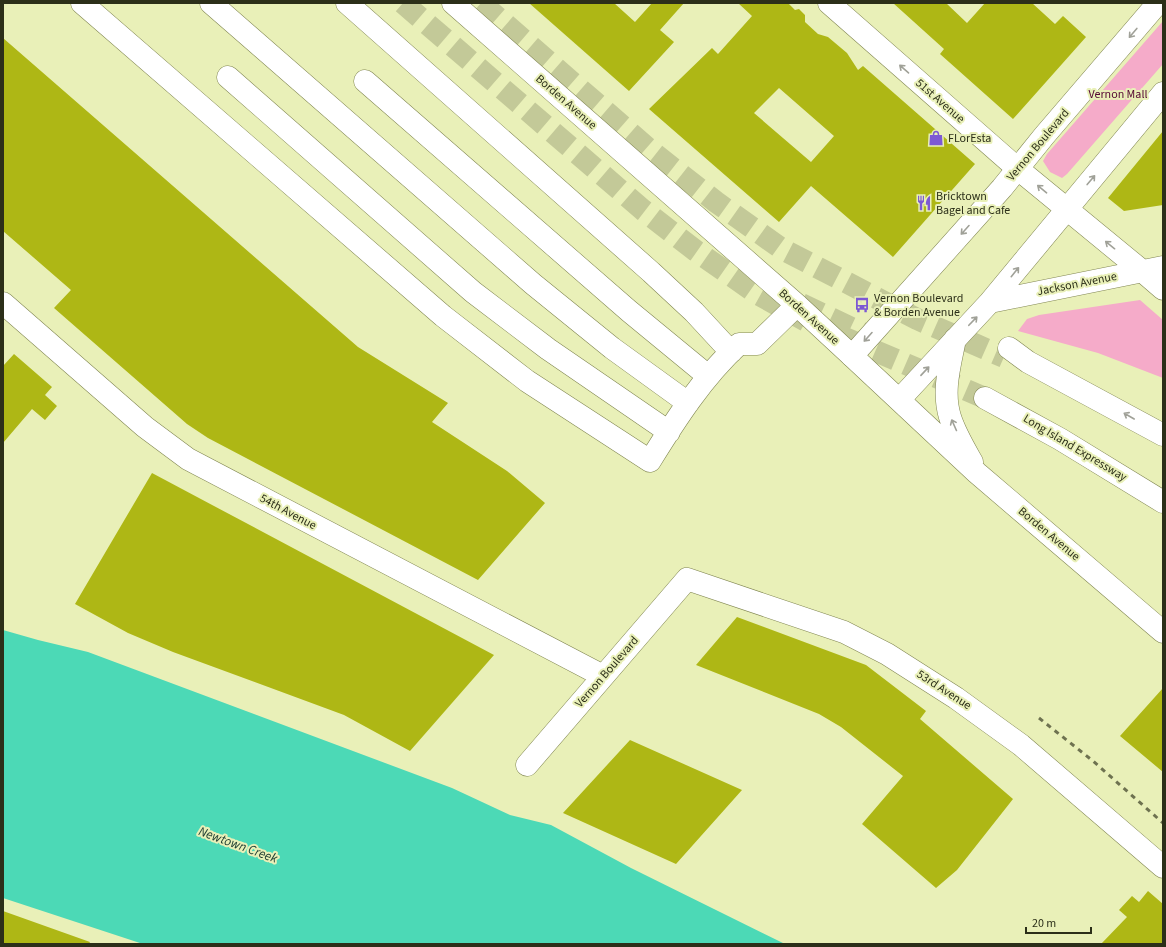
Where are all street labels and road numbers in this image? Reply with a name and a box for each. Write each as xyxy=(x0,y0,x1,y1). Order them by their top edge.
street label: Borden Avenue xyxy=(532,71,600,133)
street label: 51st Avenue xyxy=(912,75,968,127)
street label: Vernon Boulevard xyxy=(1003,105,1073,185)
street label: Jackson Avenue xyxy=(1036,268,1118,300)
street label: Borden Avenue xyxy=(775,285,843,349)
street label: Long Island Expressway xyxy=(1020,410,1130,486)
street label: 54th Avenue xyxy=(257,490,319,534)
street label: Borden Avenue xyxy=(1014,503,1084,565)
street label: Vernon Boulevard xyxy=(571,633,643,711)
street label: 53rd Avenue xyxy=(913,666,975,714)

